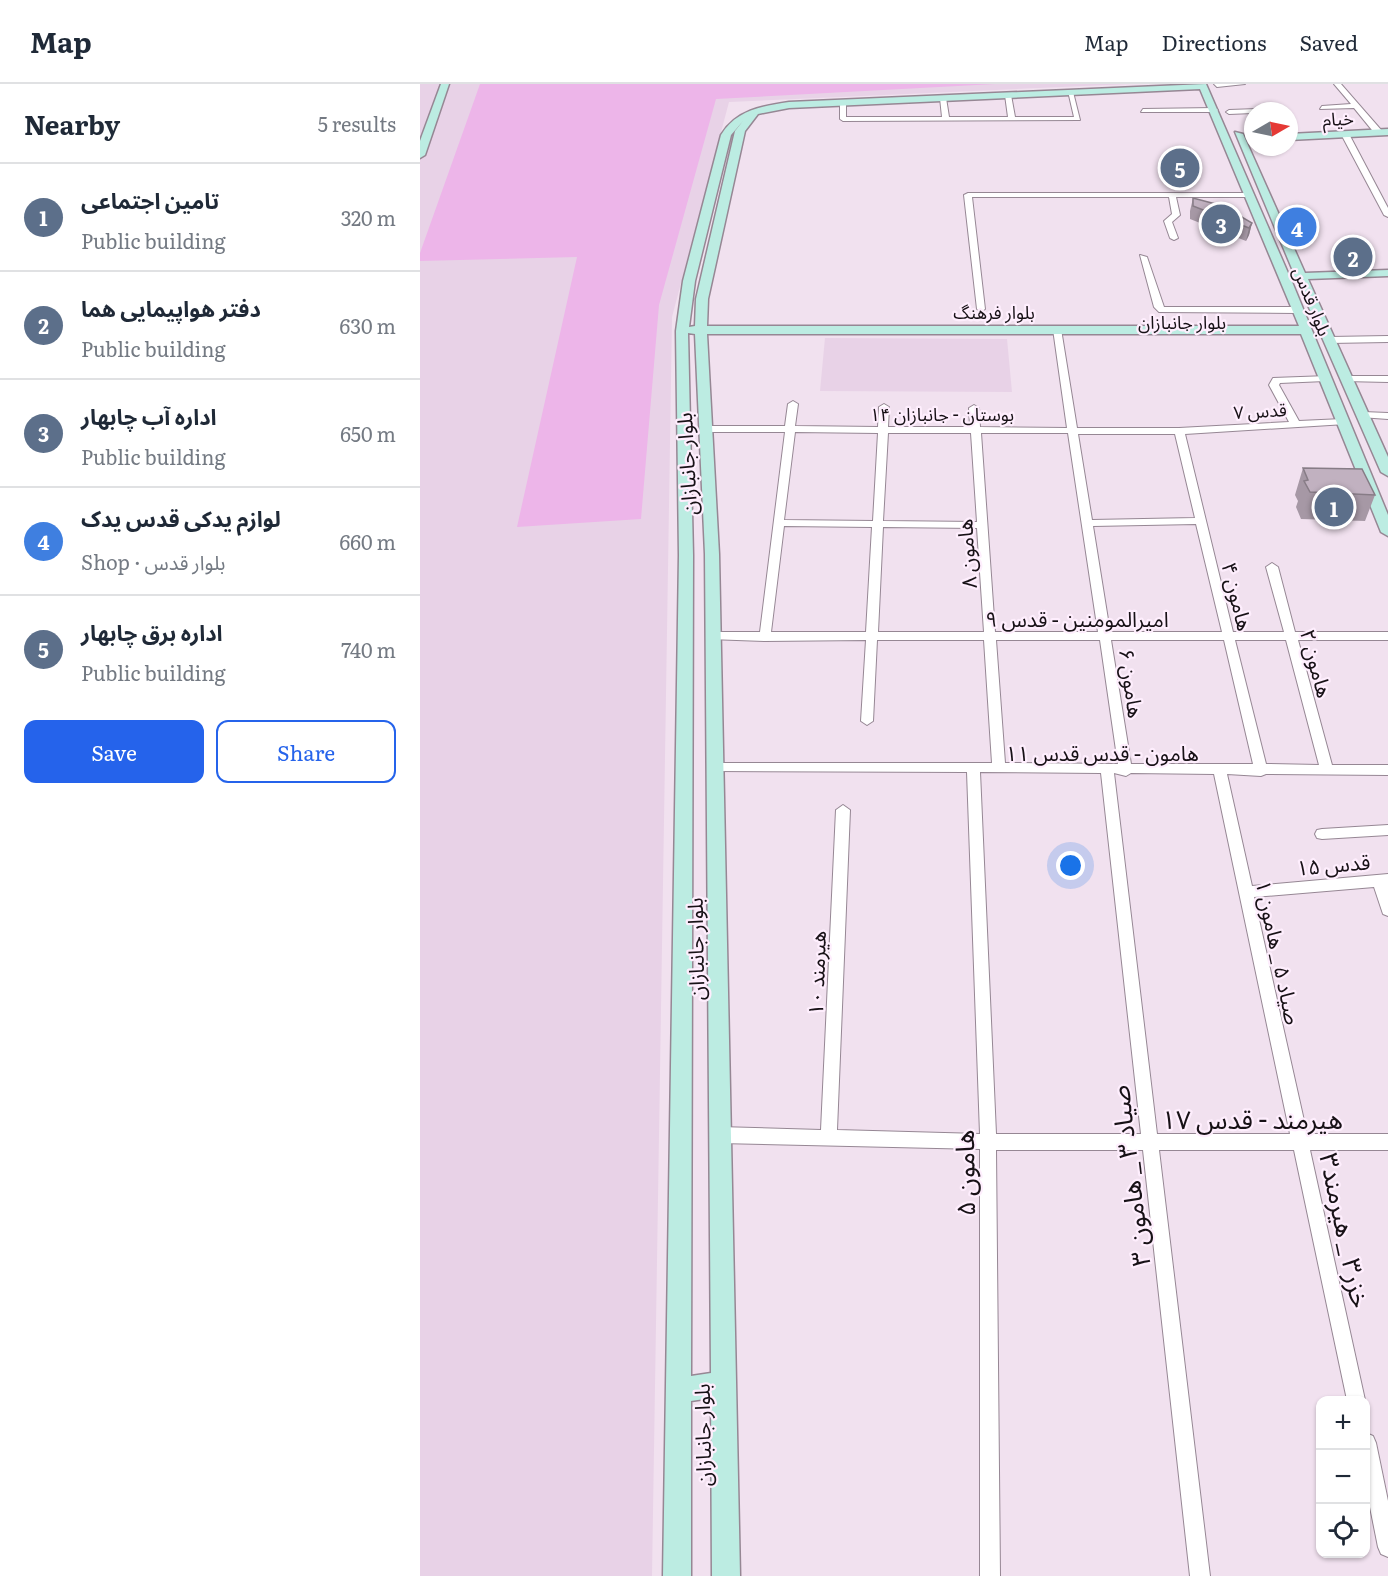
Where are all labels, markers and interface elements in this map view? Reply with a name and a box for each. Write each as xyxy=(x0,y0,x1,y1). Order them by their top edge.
text: Map xyxy=(30,20,92,62)
text: Map xyxy=(1084,26,1129,57)
text: Directions xyxy=(1162,26,1267,57)
text: Saved xyxy=(1300,26,1358,57)
north arrow xyxy=(1244,102,1298,156)
text: Nearby xyxy=(24,104,120,143)
street label: خیام xyxy=(1322,104,1354,134)
text: 5 results xyxy=(318,108,396,138)
pin: 5 xyxy=(1160,146,1200,190)
text: تامین اجتماعی xyxy=(81,183,219,216)
text: 1 xyxy=(39,202,48,232)
text: 320 m xyxy=(341,202,396,232)
pin: 3 xyxy=(1202,202,1240,246)
pin: 4 xyxy=(1278,204,1316,250)
text: Public building xyxy=(81,225,226,255)
pin: 2 xyxy=(1334,234,1372,279)
street label: بلوار قدس xyxy=(1287,262,1339,340)
text: دفتر هواپیمایی هما xyxy=(81,291,261,324)
street label: بلوار فرهنگ xyxy=(953,298,1035,325)
street label: بلوار جانبازان xyxy=(1138,308,1226,335)
text: 2 xyxy=(38,310,49,340)
text: 630 m xyxy=(339,310,396,340)
text: Public building xyxy=(81,333,226,363)
street label: قدس ۷ xyxy=(1233,395,1287,425)
text: اداره آب چابهار xyxy=(81,399,217,432)
street label: بوستان - جانبازان ۱۴ xyxy=(870,400,1014,427)
street label: بلوار جانبازان xyxy=(667,412,703,516)
text: 3 xyxy=(38,418,49,448)
text: 650 m xyxy=(340,418,396,448)
text: Public building xyxy=(81,441,226,471)
pin: 1 xyxy=(1314,484,1354,530)
text: لوازم یدکی قدس یدک xyxy=(81,501,281,534)
street label: هامون ۸ xyxy=(947,518,983,590)
text: 4 xyxy=(37,526,50,556)
text: 660 m xyxy=(340,526,396,556)
text: Shop · بلوار قدس xyxy=(81,546,225,576)
street label: هامون ۴ xyxy=(1216,558,1262,634)
street label: امیرالمومنین - قدس ۹ xyxy=(985,602,1169,633)
text: اداره برق چابهار xyxy=(81,615,223,648)
street label: هامون ۲ xyxy=(1294,625,1342,701)
text: 5 xyxy=(38,634,49,664)
text: 740 m xyxy=(341,634,396,664)
street label: هامون ۶ xyxy=(1113,646,1153,720)
text: Public building xyxy=(81,657,226,687)
button: Save xyxy=(24,720,204,783)
button: Share xyxy=(216,720,396,783)
street label: هامون - قدس قدس ۱۱ xyxy=(1005,736,1199,767)
street label: قدس ۱۵ xyxy=(1295,844,1371,882)
your location xyxy=(1056,851,1085,880)
street label: صیاد ۵ _ هامون ۱ xyxy=(1250,877,1310,1027)
street label: بلوار جانبازان xyxy=(678,897,710,1001)
street label: هیرمند ۱۰ xyxy=(798,930,832,1016)
street label: صیاد ۳ _ هامون ۳ xyxy=(1098,1083,1158,1269)
street label: هیرمند - قدس ۱۷ xyxy=(1161,1098,1343,1137)
street label: هامون ۵ xyxy=(943,1130,983,1216)
street label: خزر۳ _ هیرمند۳ xyxy=(1312,1149,1382,1311)
street label: بلوار جانبازان xyxy=(685,1383,717,1487)
map controls xyxy=(1316,1396,1370,1558)
button: + xyxy=(1316,1396,1370,1450)
button: − xyxy=(1316,1450,1370,1504)
button: locate xyxy=(1316,1504,1370,1558)

